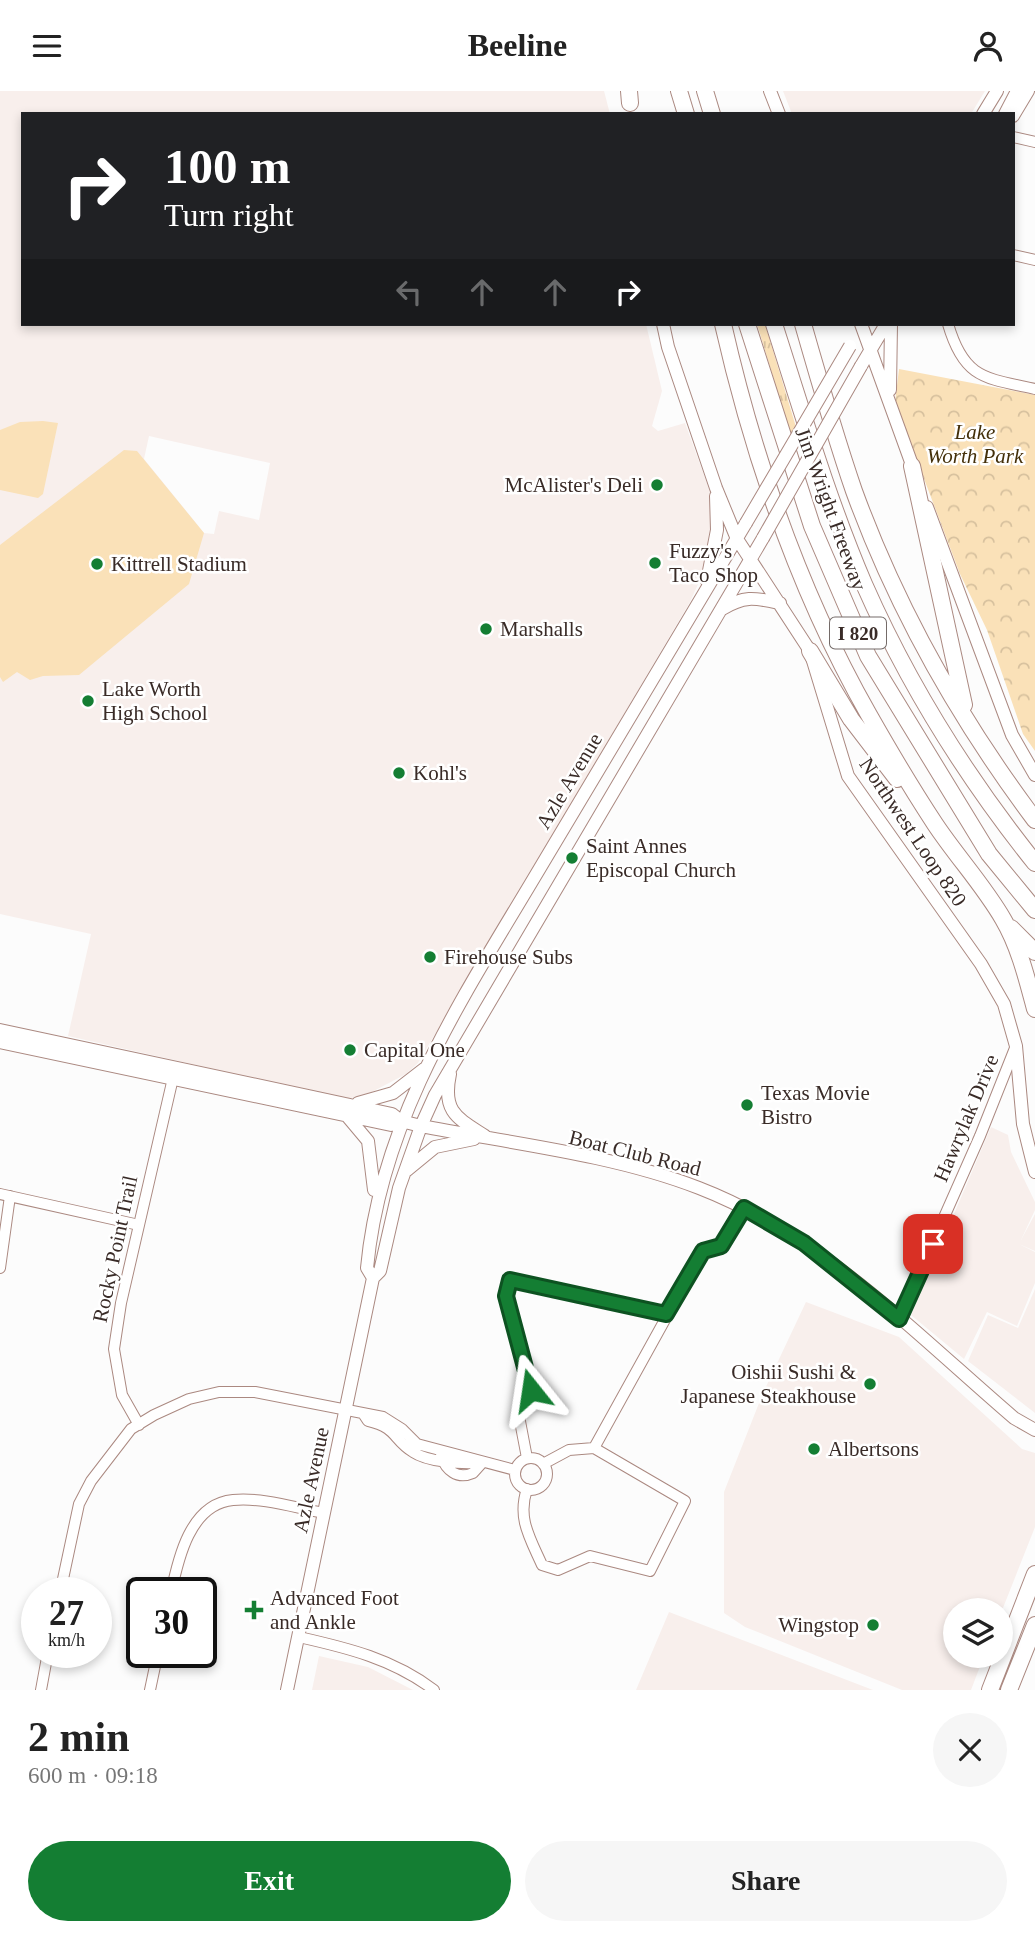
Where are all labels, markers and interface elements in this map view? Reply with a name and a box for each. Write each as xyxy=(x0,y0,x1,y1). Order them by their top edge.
icon: menu xyxy=(28,27,66,65)
text: Beeline xyxy=(468,27,567,63)
icon: person xyxy=(969,27,1007,65)
text: 100 m xyxy=(164,139,291,194)
icon: right xyxy=(49,140,140,231)
text: Turn right xyxy=(164,197,294,233)
icon: left xyxy=(390,273,428,311)
icon: ahead xyxy=(463,273,501,311)
icon: ahead xyxy=(536,273,574,311)
icon: right xyxy=(609,273,647,311)
park label: Lake Worth Park xyxy=(927,420,1024,468)
street label: Jim Wright Freeway xyxy=(790,424,872,594)
place label: McAlister's Deli xyxy=(504,473,643,497)
marker: McAlister's Deli xyxy=(649,477,665,493)
place label: Fuzzy's Taco Shop xyxy=(669,539,758,587)
place label: Kittrell Stadium xyxy=(111,552,247,576)
marker: Fuzzy's Taco Shop xyxy=(647,555,663,571)
marker: Kittrell Stadium xyxy=(89,556,105,572)
place label: Marshalls xyxy=(500,617,583,641)
road number: I 820 xyxy=(830,617,886,649)
marker: Marshalls xyxy=(478,621,494,637)
place label: Lake Worth High School xyxy=(102,677,208,725)
marker: Lake Worth High School xyxy=(80,693,96,709)
street label: Azle Avenue xyxy=(531,729,607,833)
street label: Northwest Loop 820 xyxy=(854,753,972,911)
place label: Kohl's xyxy=(413,761,467,785)
marker: Kohl's xyxy=(391,765,407,781)
place label: Saint Annes Episcopal Church xyxy=(586,834,736,882)
marker: Saint Annes Episcopal Church xyxy=(564,850,580,866)
place label: Firehouse Subs xyxy=(444,945,573,969)
marker: Firehouse Subs xyxy=(422,949,438,965)
place label: Capital One xyxy=(364,1038,465,1062)
marker: Capital One xyxy=(342,1042,358,1058)
street label: Hawrylak Drive xyxy=(928,1051,1004,1185)
place label: Texas Movie Bistro xyxy=(761,1081,870,1129)
marker: Texas Movie Bistro xyxy=(739,1097,755,1113)
street label: Boat Club Road xyxy=(566,1125,704,1181)
street label: Rocky Point Trail xyxy=(88,1173,142,1325)
pin xyxy=(903,1214,963,1274)
icon: arrive xyxy=(914,1225,952,1263)
position arrow xyxy=(494,1353,568,1427)
place label: Oishii Sushi & Japanese Steakhouse xyxy=(680,1360,856,1408)
marker: Oishii Sushi & Japanese Steakhouse xyxy=(862,1376,878,1392)
street label: Azle Avenue xyxy=(288,1425,334,1535)
place label: Albertsons xyxy=(828,1437,919,1461)
marker: Albertsons xyxy=(806,1441,822,1457)
speed limit sign: 30 xyxy=(126,1577,217,1668)
place label: Advanced Foot and Ankle xyxy=(270,1586,399,1634)
text: 27 xyxy=(49,1594,84,1633)
map controls xyxy=(943,1598,1013,1668)
button: layers xyxy=(943,1598,1013,1668)
marker: Advanced Foot and Ankle xyxy=(244,1600,264,1620)
place label: Wingstop xyxy=(778,1613,859,1637)
marker: Wingstop xyxy=(865,1617,881,1633)
text: km/h xyxy=(48,1630,85,1650)
button: close xyxy=(933,1713,1007,1787)
text: 2 min xyxy=(28,1714,130,1760)
text: 600 m · 09:18 xyxy=(28,1763,158,1788)
button: Exit xyxy=(28,1841,511,1921)
button: Share xyxy=(525,1841,1007,1921)

